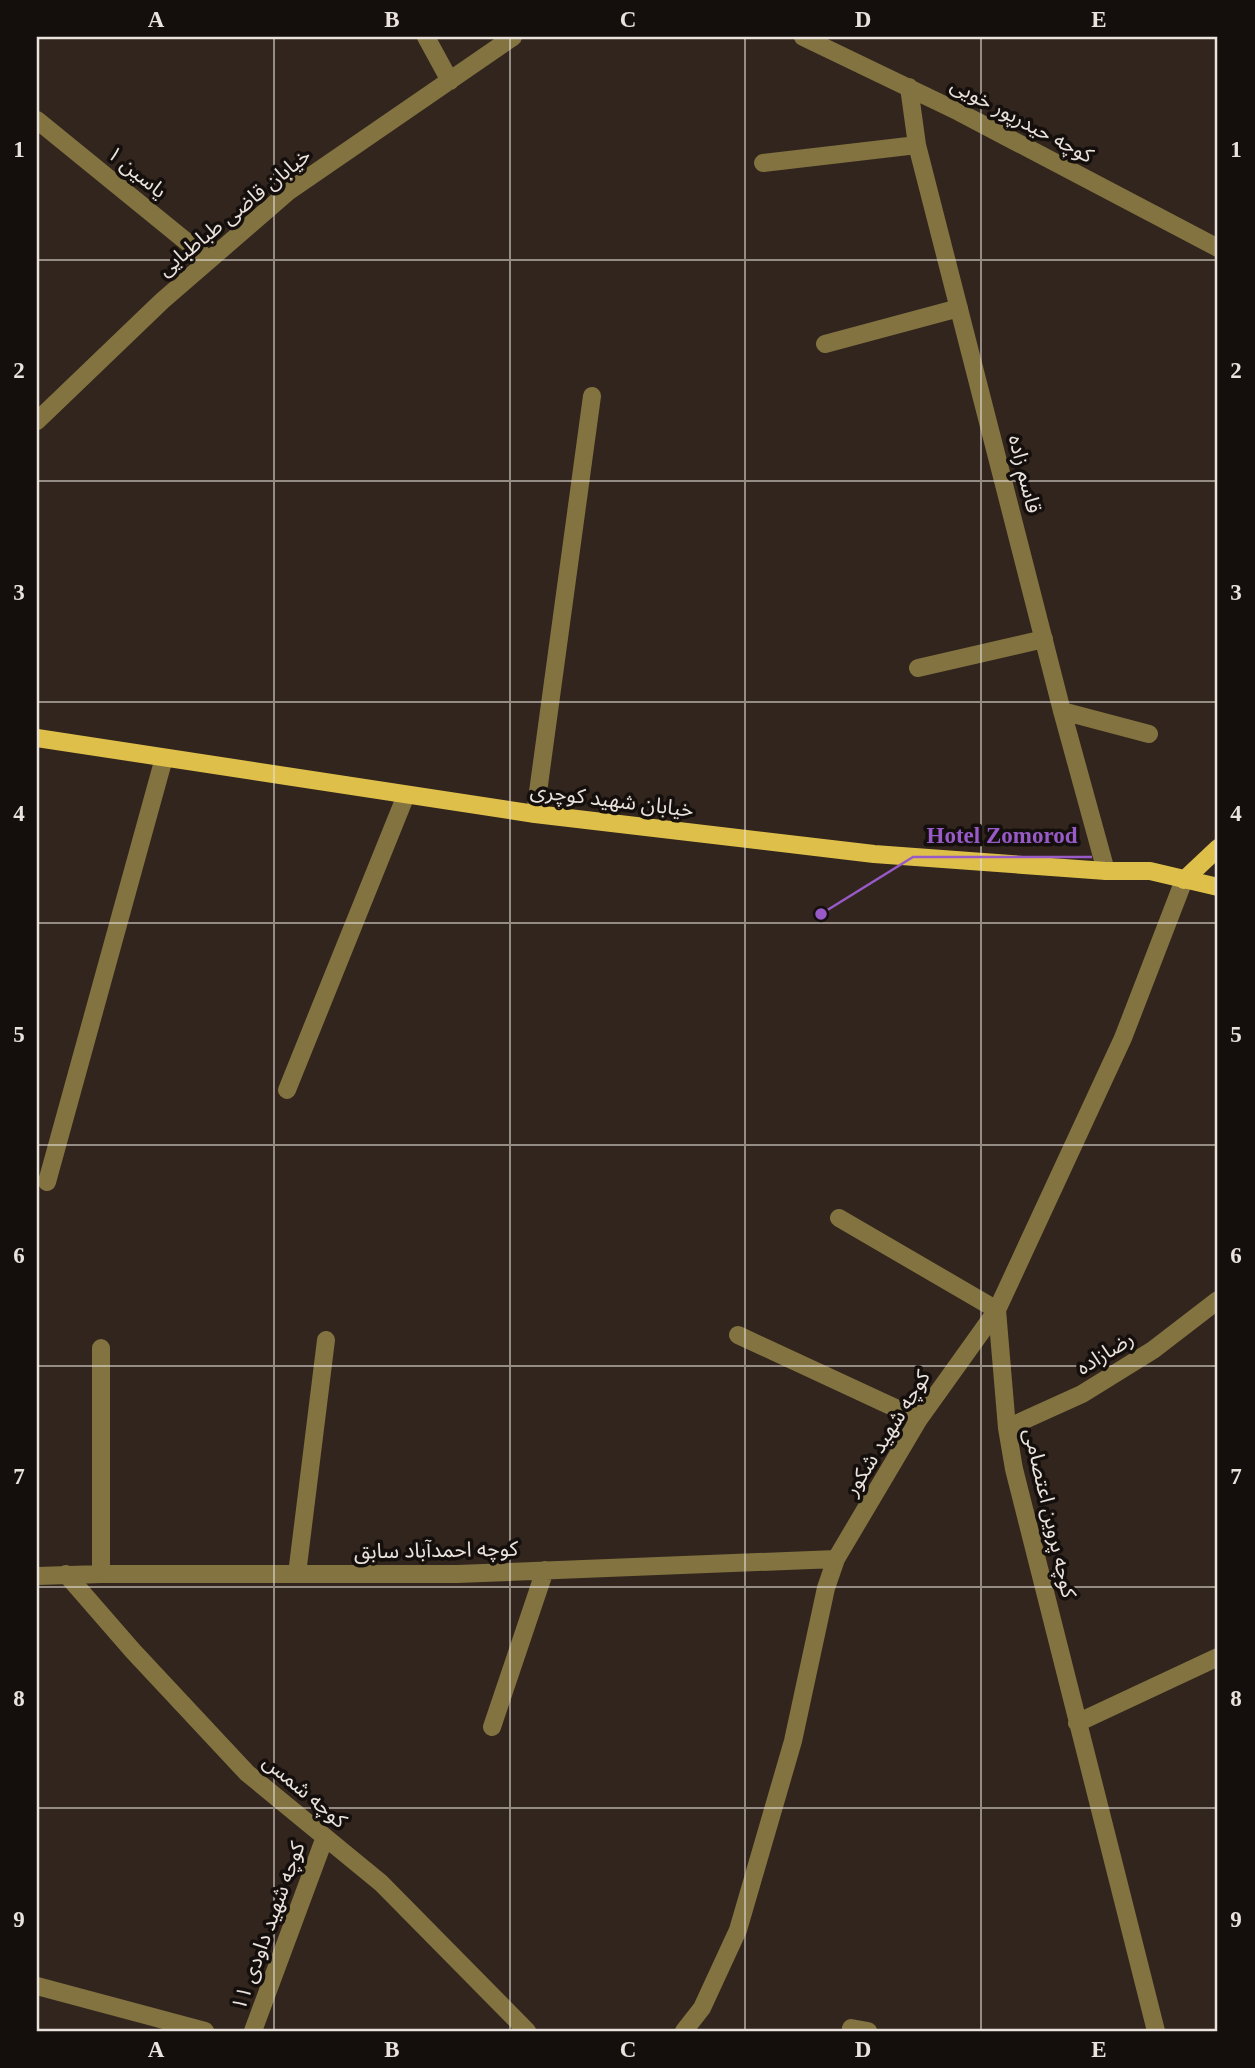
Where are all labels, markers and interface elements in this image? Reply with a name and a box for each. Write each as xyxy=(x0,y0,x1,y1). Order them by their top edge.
text: A xyxy=(148,7,165,32)
text: B xyxy=(384,7,400,32)
text: C xyxy=(620,7,636,32)
text: D xyxy=(855,7,871,32)
text: E xyxy=(1091,7,1107,32)
street label: کوچه حیدرپور خویی xyxy=(946,72,1098,169)
text: 1 xyxy=(13,137,25,162)
text: 1 xyxy=(1230,137,1242,162)
street label: یاسین ۱ xyxy=(103,141,171,203)
street label: خیابان قاضی طباطبایی xyxy=(153,143,315,281)
text: 2 xyxy=(13,358,25,383)
text: 2 xyxy=(1230,358,1242,383)
street label: قاسم زاده xyxy=(1001,432,1046,516)
text: 3 xyxy=(13,580,25,605)
text: 3 xyxy=(1230,580,1242,605)
street label: خیابان شهید کوچری xyxy=(529,778,695,823)
text: 4 xyxy=(13,801,25,826)
text: 4 xyxy=(1230,801,1242,826)
callout: Hotel Zomorod xyxy=(913,813,1092,857)
text: Hotel Zomorod xyxy=(927,823,1078,848)
text: 5 xyxy=(13,1022,25,1047)
text: 5 xyxy=(1230,1022,1242,1047)
text: 6 xyxy=(13,1243,25,1268)
text: 6 xyxy=(1230,1243,1242,1268)
street label: رضازاده xyxy=(1072,1326,1138,1380)
street label: کوچه شهید شکور xyxy=(839,1366,936,1501)
street label: کوچه پروین اعتصامی xyxy=(1018,1426,1081,1601)
text: 7 xyxy=(13,1464,25,1489)
text: 7 xyxy=(1230,1464,1242,1489)
street label: کوچه احمدآباد سابق xyxy=(354,1537,519,1564)
text: 8 xyxy=(13,1686,25,1711)
text: 8 xyxy=(1230,1686,1242,1711)
street label: کوچه شمس xyxy=(258,1749,352,1834)
street label: کوچه شهید داودی ۱۱ xyxy=(226,1838,311,2014)
text: 9 xyxy=(13,1907,25,1932)
text: 9 xyxy=(1230,1907,1242,1932)
text: A xyxy=(148,2037,165,2062)
text: B xyxy=(384,2037,400,2062)
text: C xyxy=(620,2037,636,2062)
text: D xyxy=(855,2037,871,2062)
text: E xyxy=(1091,2037,1107,2062)

